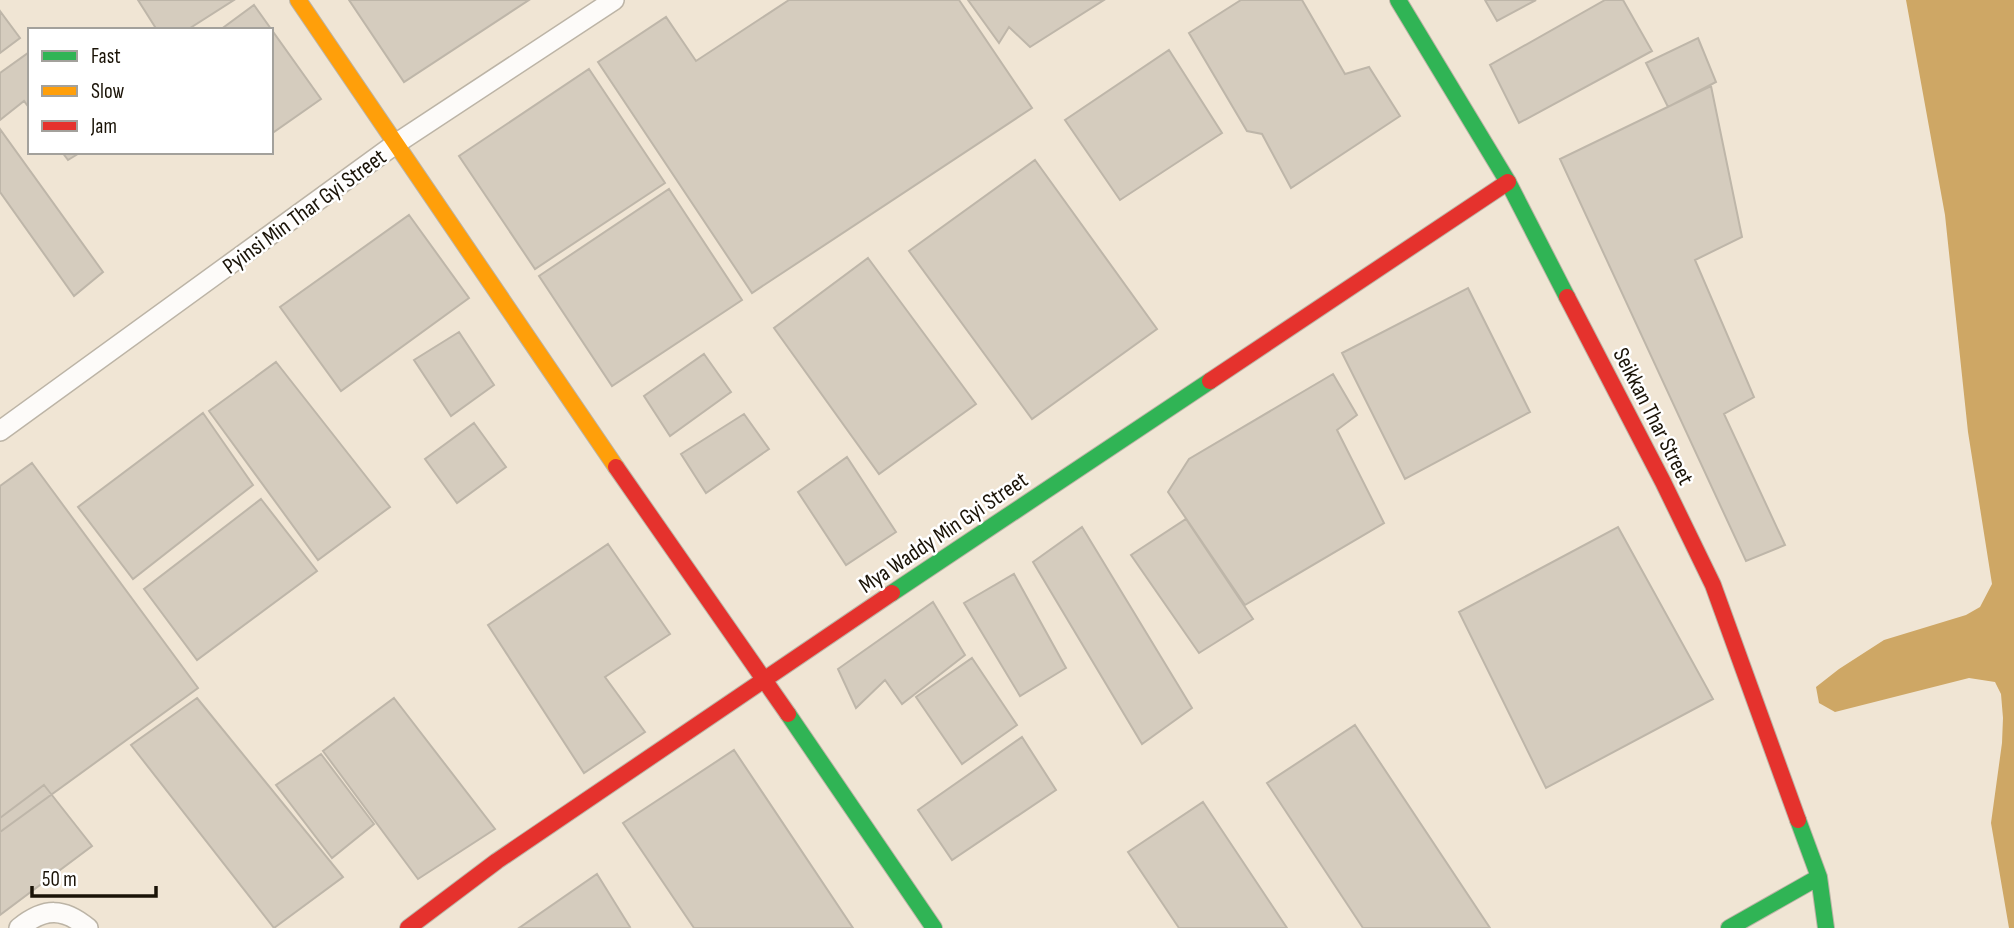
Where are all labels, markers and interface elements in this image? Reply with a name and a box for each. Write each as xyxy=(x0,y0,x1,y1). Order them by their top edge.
legend xyxy=(28,28,273,154)
text: Fast xyxy=(91,44,121,69)
text: Slow xyxy=(91,79,125,104)
text: Jam xyxy=(90,114,117,139)
street label: Pyinsi Min Thar Gyi Street xyxy=(217,143,392,281)
street label: Seikkan Thar Street xyxy=(1607,343,1700,490)
street label: Mya Waddy Min Gyi Street xyxy=(854,466,1033,600)
scale bar xyxy=(32,855,156,899)
text: 50 m xyxy=(42,867,77,892)

